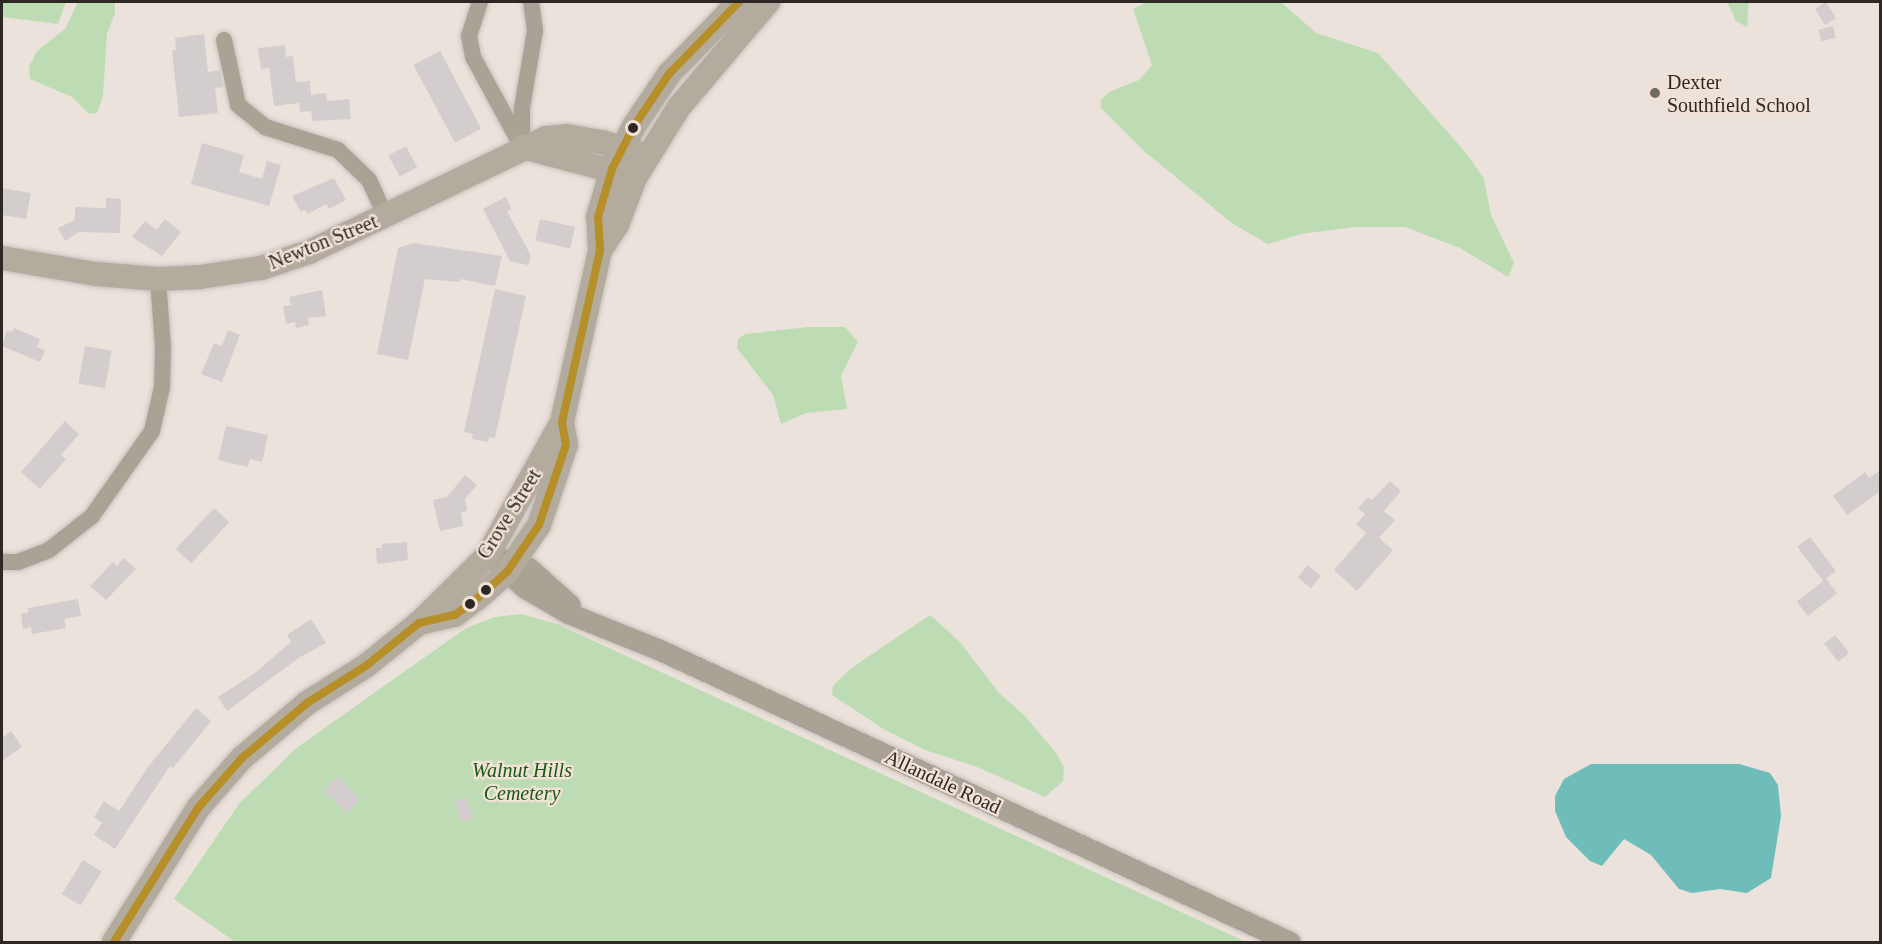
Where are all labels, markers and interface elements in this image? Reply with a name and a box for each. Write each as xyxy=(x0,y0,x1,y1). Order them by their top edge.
place label: Dexter Southfield School xyxy=(1667,70,1811,117)
marker: Dexter Southfield School xyxy=(1648,86,1662,100)
unlabelled marker xyxy=(627,122,639,134)
street label: Newton Street xyxy=(265,209,381,275)
street label: Grove Street xyxy=(472,465,546,563)
unlabelled marker xyxy=(480,584,492,596)
unlabelled marker xyxy=(464,598,476,610)
street label: Allandale Road xyxy=(881,745,1005,819)
park label: Walnut Hills Cemetery xyxy=(472,759,572,806)

